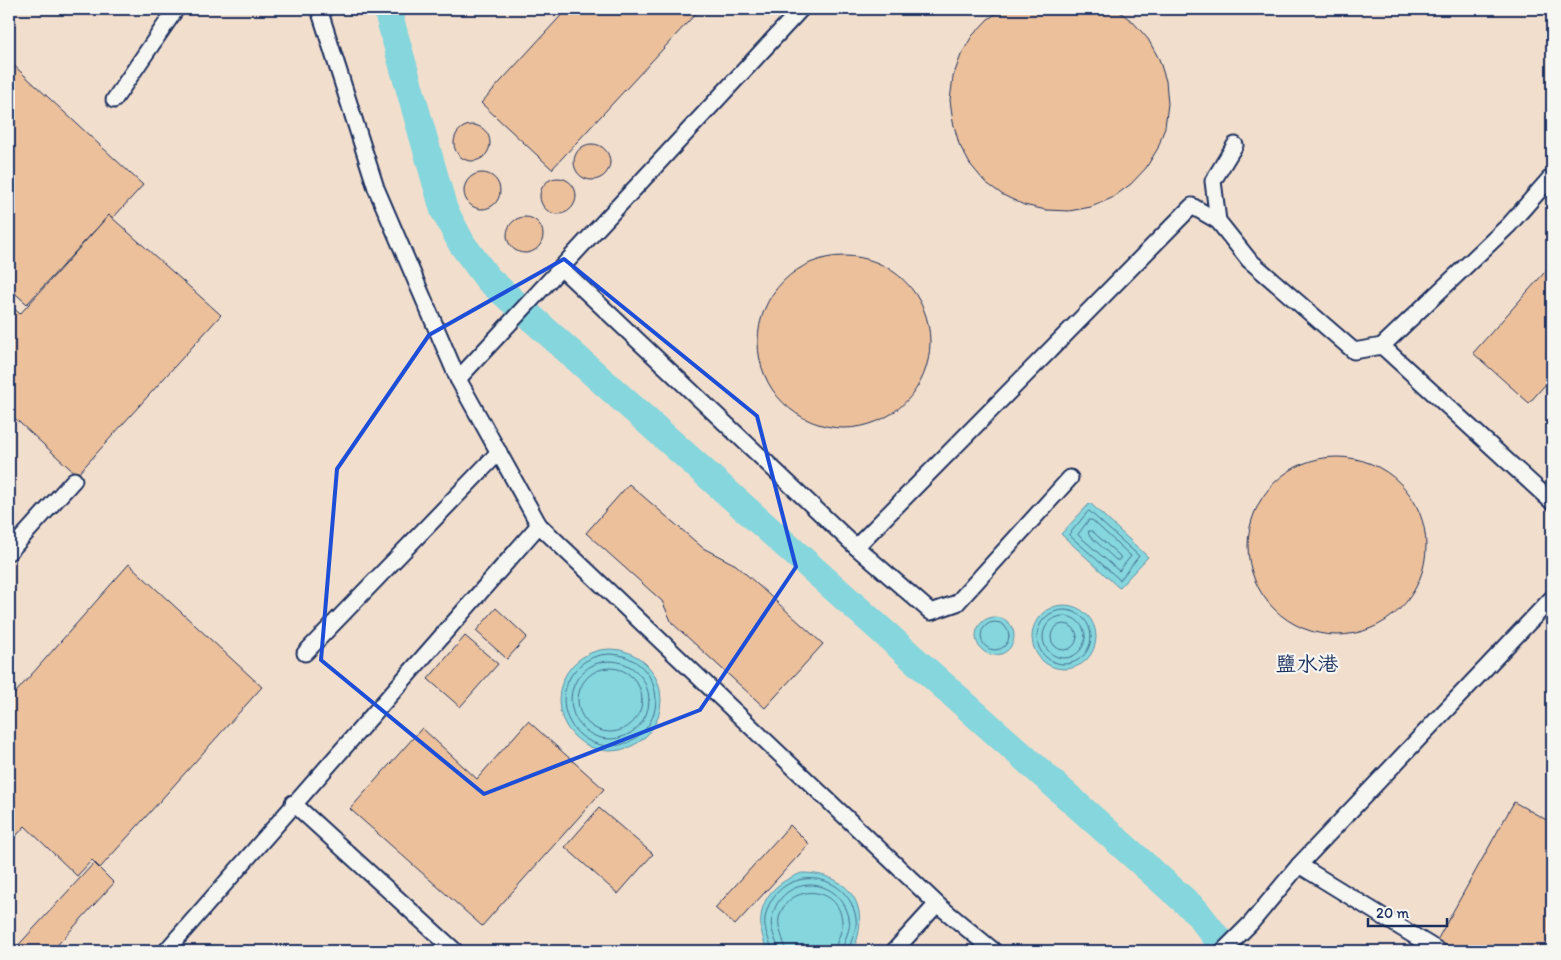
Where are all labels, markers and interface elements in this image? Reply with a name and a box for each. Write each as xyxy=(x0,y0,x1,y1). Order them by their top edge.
district label: 鹽水港 xyxy=(1276,651,1339,676)
scale bar xyxy=(1368,895,1447,927)
text: 20 m xyxy=(1376,904,1410,922)

